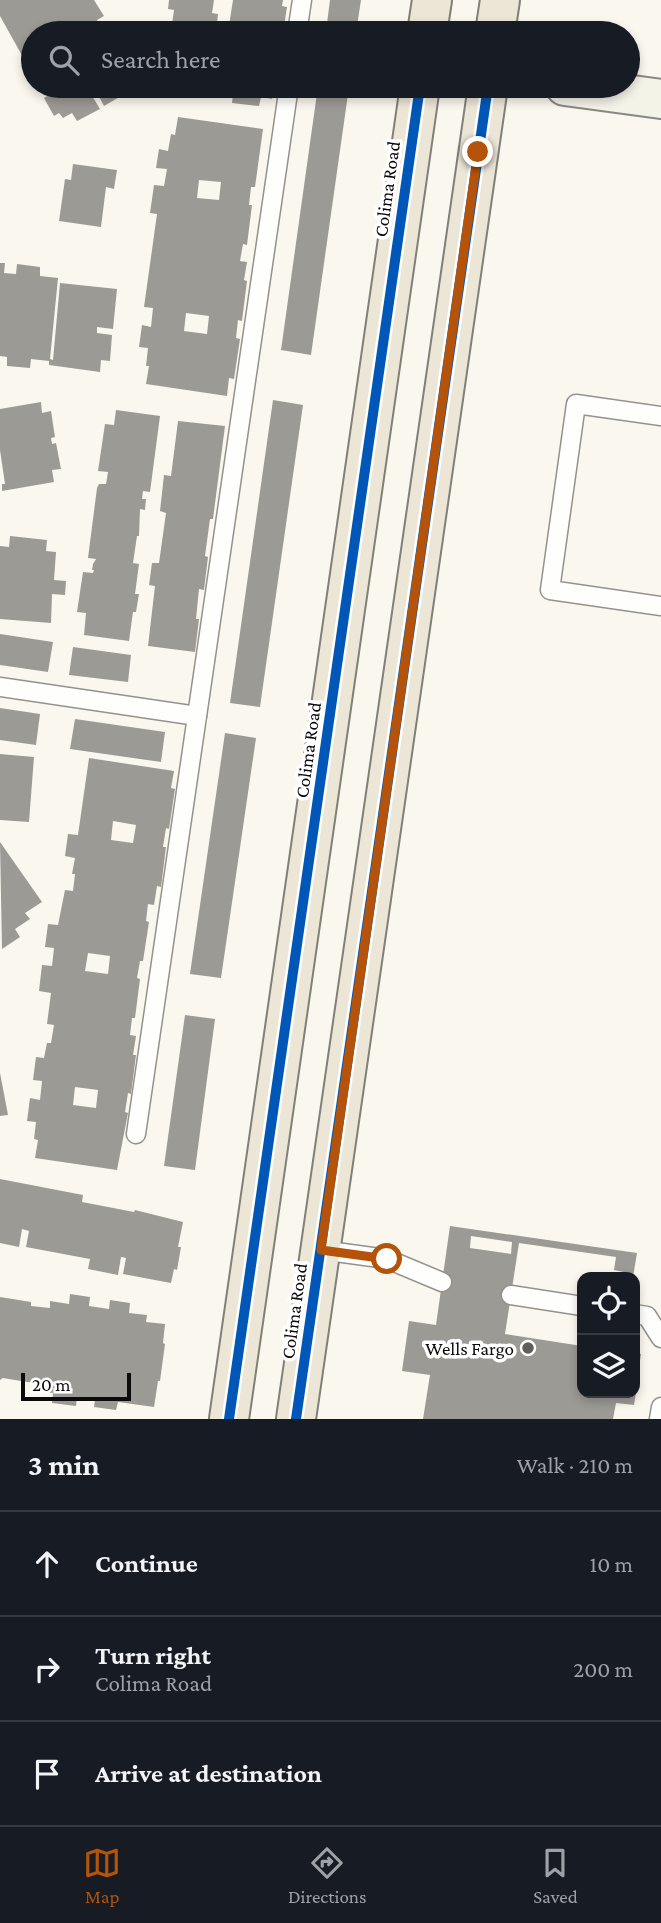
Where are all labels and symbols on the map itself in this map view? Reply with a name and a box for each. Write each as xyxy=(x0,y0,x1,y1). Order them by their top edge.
route end xyxy=(462,136,493,167)
street label: Colima Road xyxy=(370,140,404,238)
street label: Colima Road xyxy=(291,701,325,799)
route start xyxy=(371,1243,402,1274)
street label: Colima Road xyxy=(277,1262,311,1360)
place label: Wells Fargo xyxy=(425,1338,514,1359)
marker: Wells Fargo xyxy=(520,1340,536,1356)
scale bar xyxy=(21,1370,131,1402)

